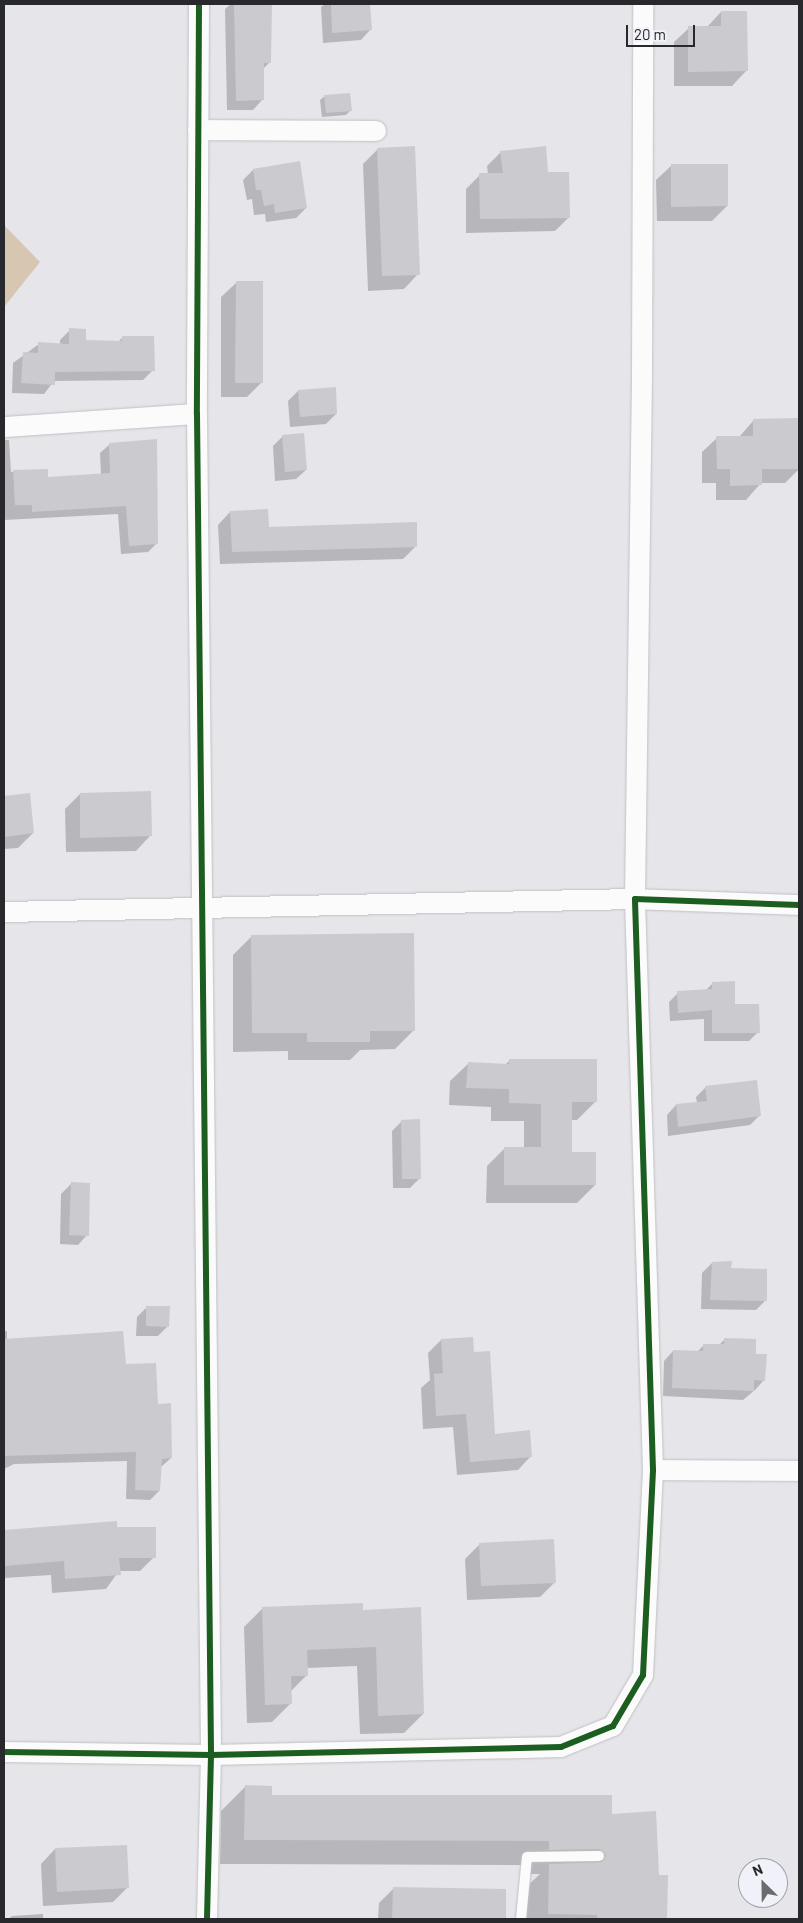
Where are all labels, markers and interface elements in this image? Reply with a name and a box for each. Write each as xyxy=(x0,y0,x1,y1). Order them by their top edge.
scale bar xyxy=(628,15,697,47)
text: 20 m xyxy=(634,25,666,43)
north arrow xyxy=(738,1858,788,1908)
text: N xyxy=(750,1860,765,1879)

